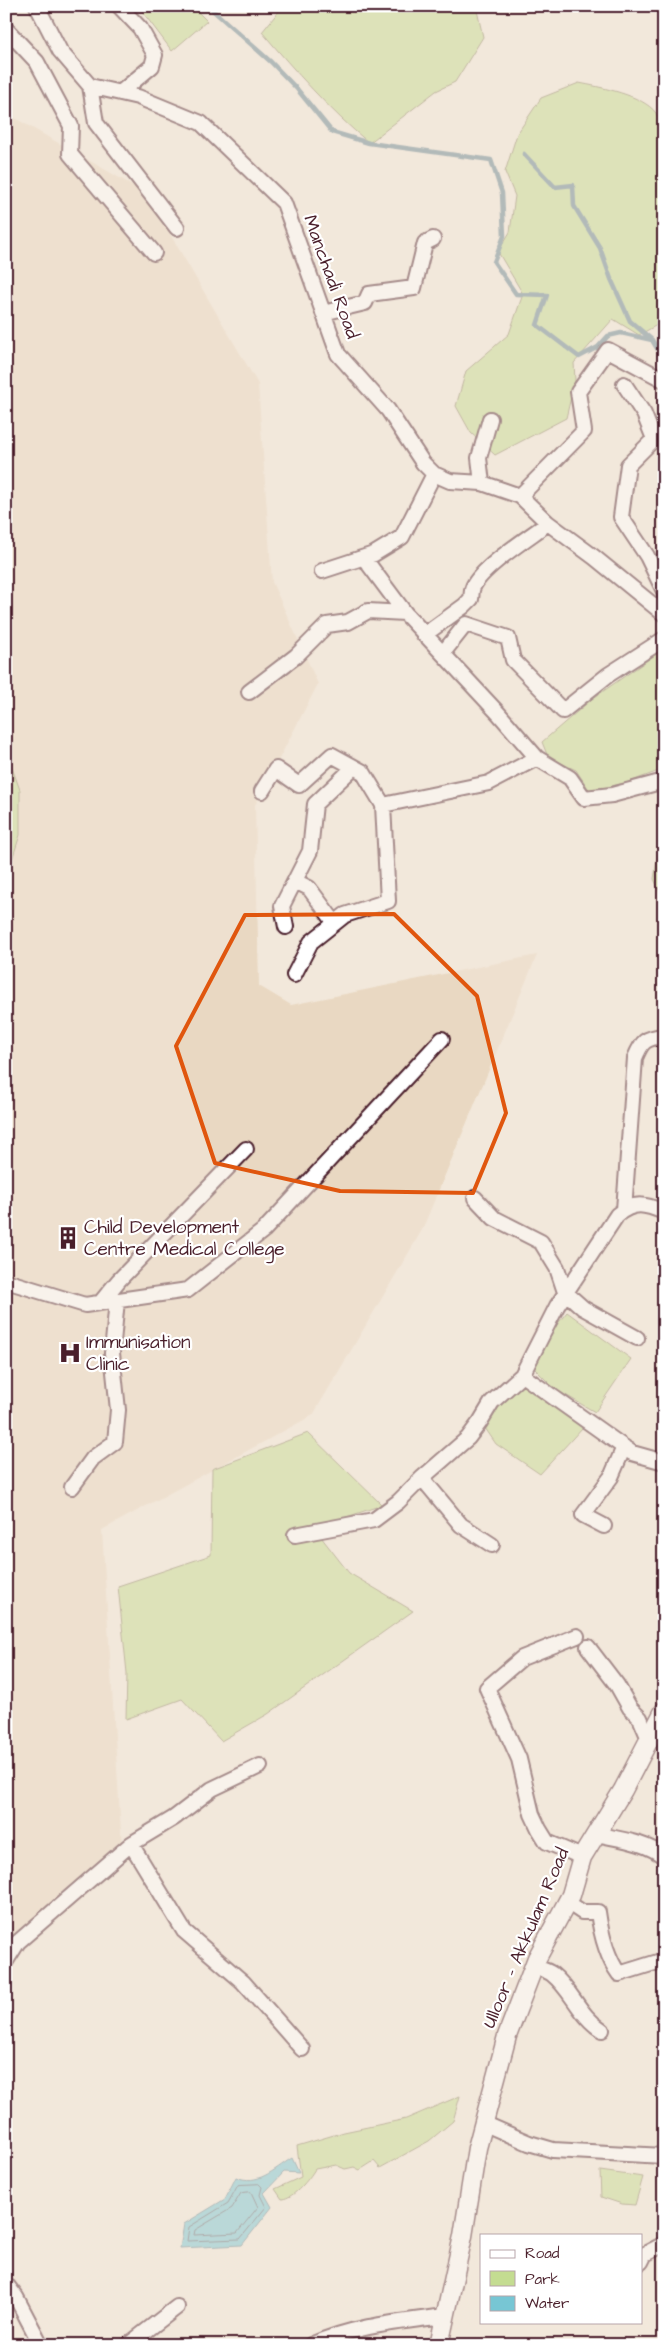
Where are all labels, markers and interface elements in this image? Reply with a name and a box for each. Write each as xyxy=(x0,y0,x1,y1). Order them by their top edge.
street label: Manchadi Road xyxy=(296,211,366,343)
place label: Child Development Centre Medical College xyxy=(84,1214,285,1264)
building icon: Child Development Centre Medical College xyxy=(55,1225,81,1251)
place label: Immunisation Clinic xyxy=(86,1329,190,1378)
hospital icon: Immunisation Clinic xyxy=(57,1340,83,1366)
street label: Ulloor - Akkulam Road xyxy=(476,1843,576,2032)
legend xyxy=(480,2234,642,2324)
text: Road xyxy=(525,2243,560,2264)
text: Park xyxy=(525,2269,560,2290)
text: Water xyxy=(525,2293,569,2314)

